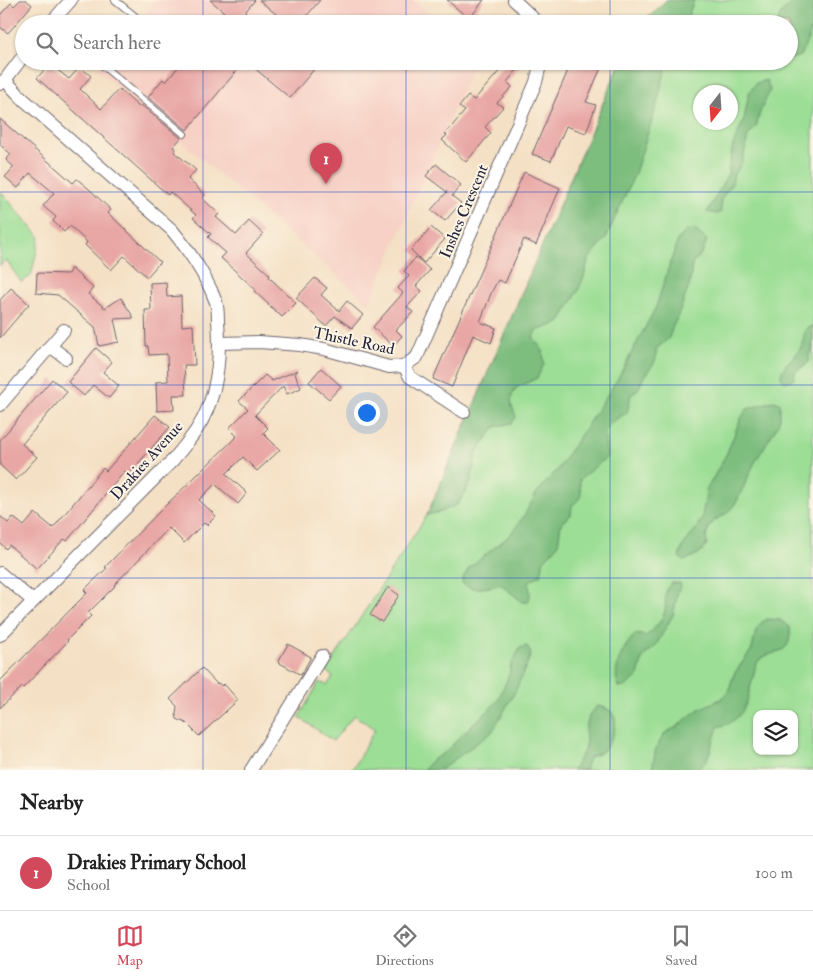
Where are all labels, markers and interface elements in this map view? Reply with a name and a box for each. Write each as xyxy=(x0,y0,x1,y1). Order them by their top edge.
search box xyxy=(15,15,798,70)
icon: search xyxy=(33,29,61,57)
text: Search here xyxy=(73,31,161,55)
north arrow xyxy=(693,85,738,130)
pin: 1 xyxy=(310,143,342,184)
street label: Inshes Crescent xyxy=(435,161,493,261)
street label: Thistle Road xyxy=(311,323,396,359)
your location xyxy=(354,400,380,426)
street label: Drakies Avenue xyxy=(106,417,188,504)
map controls xyxy=(753,710,798,755)
button: layers xyxy=(753,710,798,755)
text: Nearby xyxy=(20,789,83,816)
text: Drakies Primary School xyxy=(67,851,246,875)
text: 1 xyxy=(33,863,39,883)
text: 100 m xyxy=(755,863,793,883)
text: School xyxy=(67,875,110,895)
tab: Map xyxy=(116,922,144,969)
tab: Directions xyxy=(375,922,434,969)
tab: Saved xyxy=(665,922,697,969)

